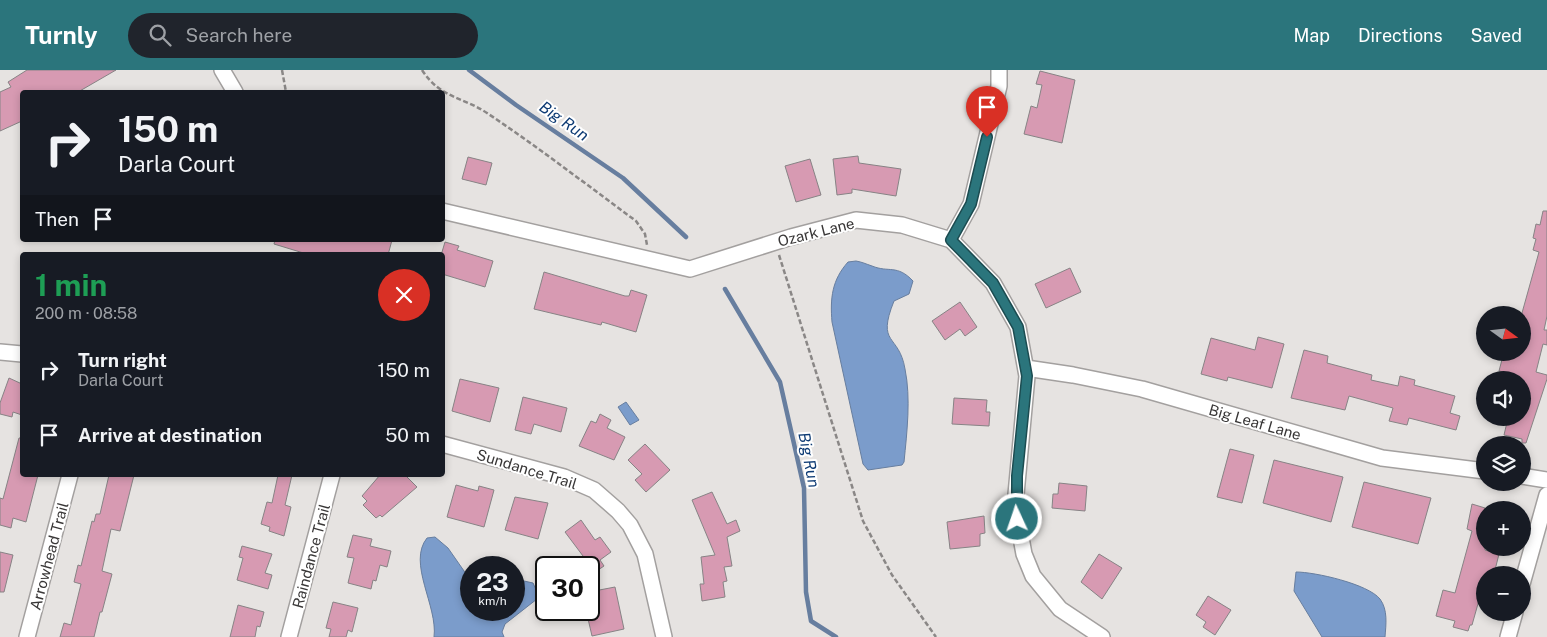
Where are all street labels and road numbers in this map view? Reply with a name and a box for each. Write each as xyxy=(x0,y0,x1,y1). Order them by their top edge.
street label: Ozark Lane xyxy=(776,214,856,250)
street label: Big Leaf Lane xyxy=(1207,401,1303,443)
street label: Sundance Trail xyxy=(475,446,579,492)
street label: Arrowhead Trail xyxy=(26,500,72,612)
street label: Raindance Trail xyxy=(289,502,333,610)

